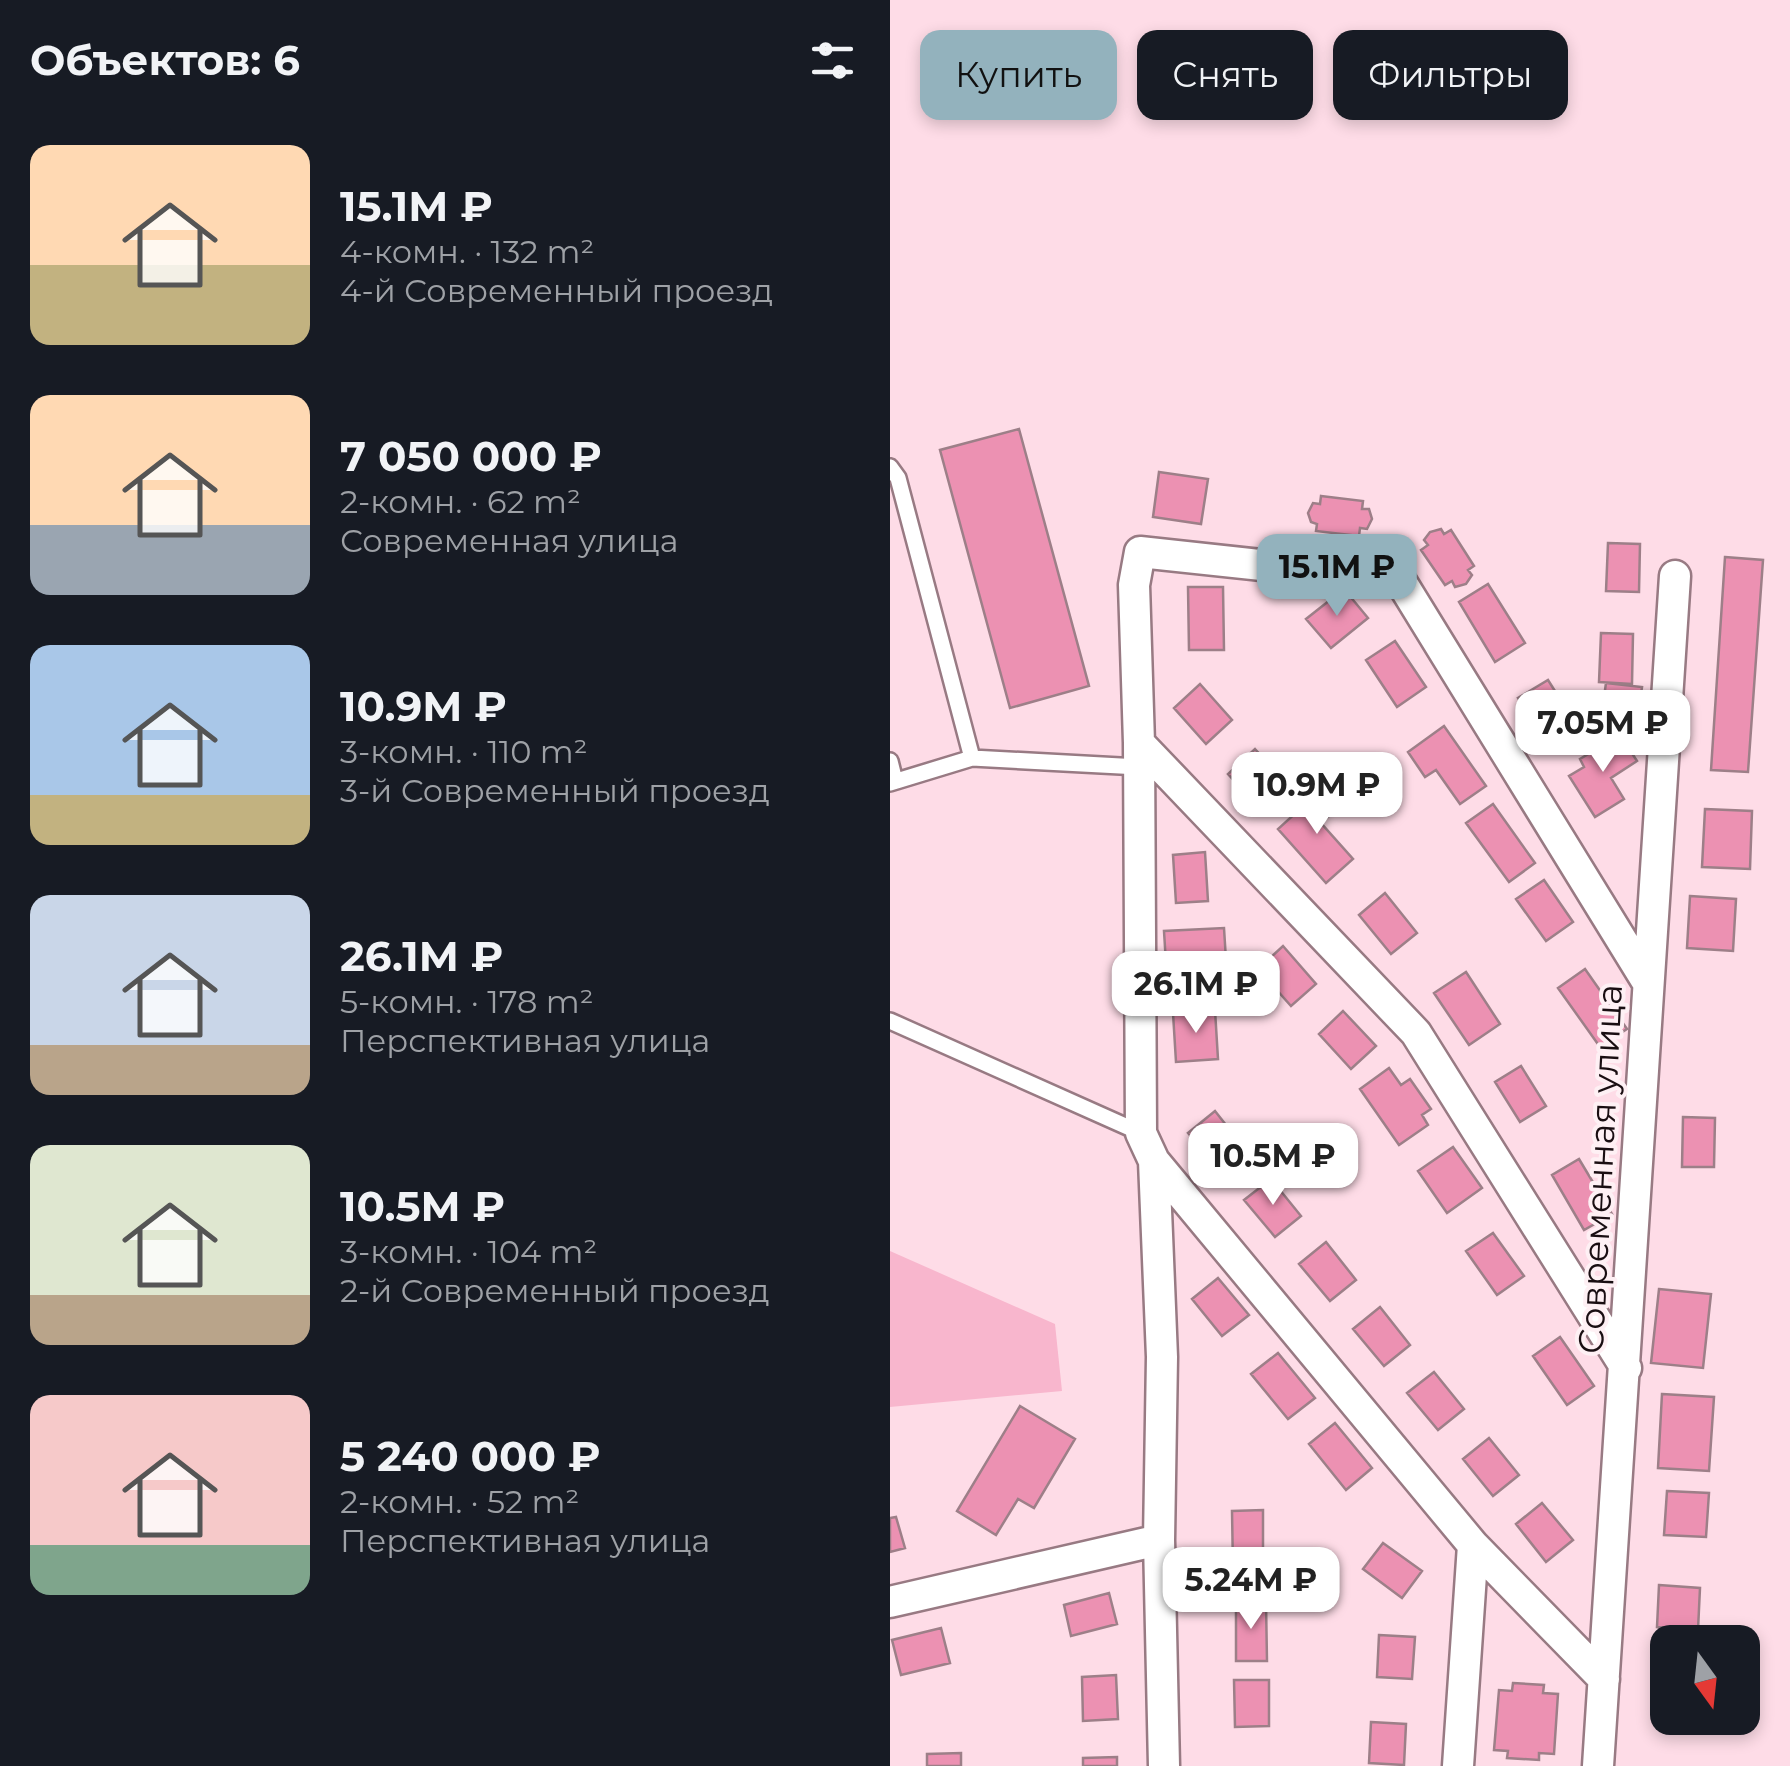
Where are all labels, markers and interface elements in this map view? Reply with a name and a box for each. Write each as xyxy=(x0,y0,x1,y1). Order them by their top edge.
chip: Купить xyxy=(920,30,1117,120)
chip: Снять xyxy=(1137,30,1313,120)
chip: Фильтры xyxy=(1333,30,1568,120)
icon: filters xyxy=(805,33,860,88)
text: Объектов: 6 xyxy=(30,34,300,86)
text: 15.1M ₽ xyxy=(340,180,493,232)
icon: home xyxy=(110,185,230,305)
text: 4-комн. · 132 m² xyxy=(340,232,594,271)
text: 4-й Современный проезд xyxy=(340,271,773,310)
text: 7 050 000 ₽ xyxy=(340,430,602,482)
icon: home xyxy=(110,435,230,555)
text: 2-комн. · 62 m² xyxy=(340,482,581,521)
text: Современная улица xyxy=(340,521,678,560)
pin: 15.1M ₽ xyxy=(1245,534,1429,619)
text: 15.1M ₽ xyxy=(1279,547,1395,586)
text: 10.9M ₽ xyxy=(340,680,507,732)
icon: home xyxy=(110,685,230,805)
pin: 7.05M ₽ xyxy=(1511,690,1695,775)
text: 7.05M ₽ xyxy=(1537,703,1669,742)
text: 3-комн. · 110 m² xyxy=(340,732,588,771)
pin: 10.9M ₽ xyxy=(1225,752,1409,837)
text: 10.9M ₽ xyxy=(1253,765,1381,804)
text: 3-й Современный проезд xyxy=(340,771,770,810)
text: 26.1M ₽ xyxy=(340,930,503,982)
icon: home xyxy=(110,935,230,1055)
pin: 26.1M ₽ xyxy=(1104,951,1288,1036)
text: 26.1M ₽ xyxy=(1134,964,1258,1003)
text: 5-комн. · 178 m² xyxy=(340,982,594,1021)
street label: Современная улица xyxy=(1569,983,1631,1355)
text: Перспективная улица xyxy=(340,1021,710,1060)
pin: 10.5M ₽ xyxy=(1181,1123,1365,1208)
text: 10.5M ₽ xyxy=(1210,1136,1336,1175)
text: 10.5M ₽ xyxy=(340,1180,505,1232)
icon: home xyxy=(110,1185,230,1305)
text: 3-комн. · 104 m² xyxy=(340,1232,597,1271)
text: 2-й Современный проезд xyxy=(340,1271,770,1310)
text: 5 240 000 ₽ xyxy=(340,1430,601,1482)
icon: home xyxy=(110,1435,230,1555)
text: 2-комн. · 52 m² xyxy=(340,1482,579,1521)
text: Перспективная улица xyxy=(340,1521,710,1560)
pin: 5.24M ₽ xyxy=(1159,1547,1343,1632)
text: 5.24M ₽ xyxy=(1185,1560,1317,1599)
north arrow xyxy=(1650,1625,1760,1735)
map controls xyxy=(1650,1625,1760,1735)

